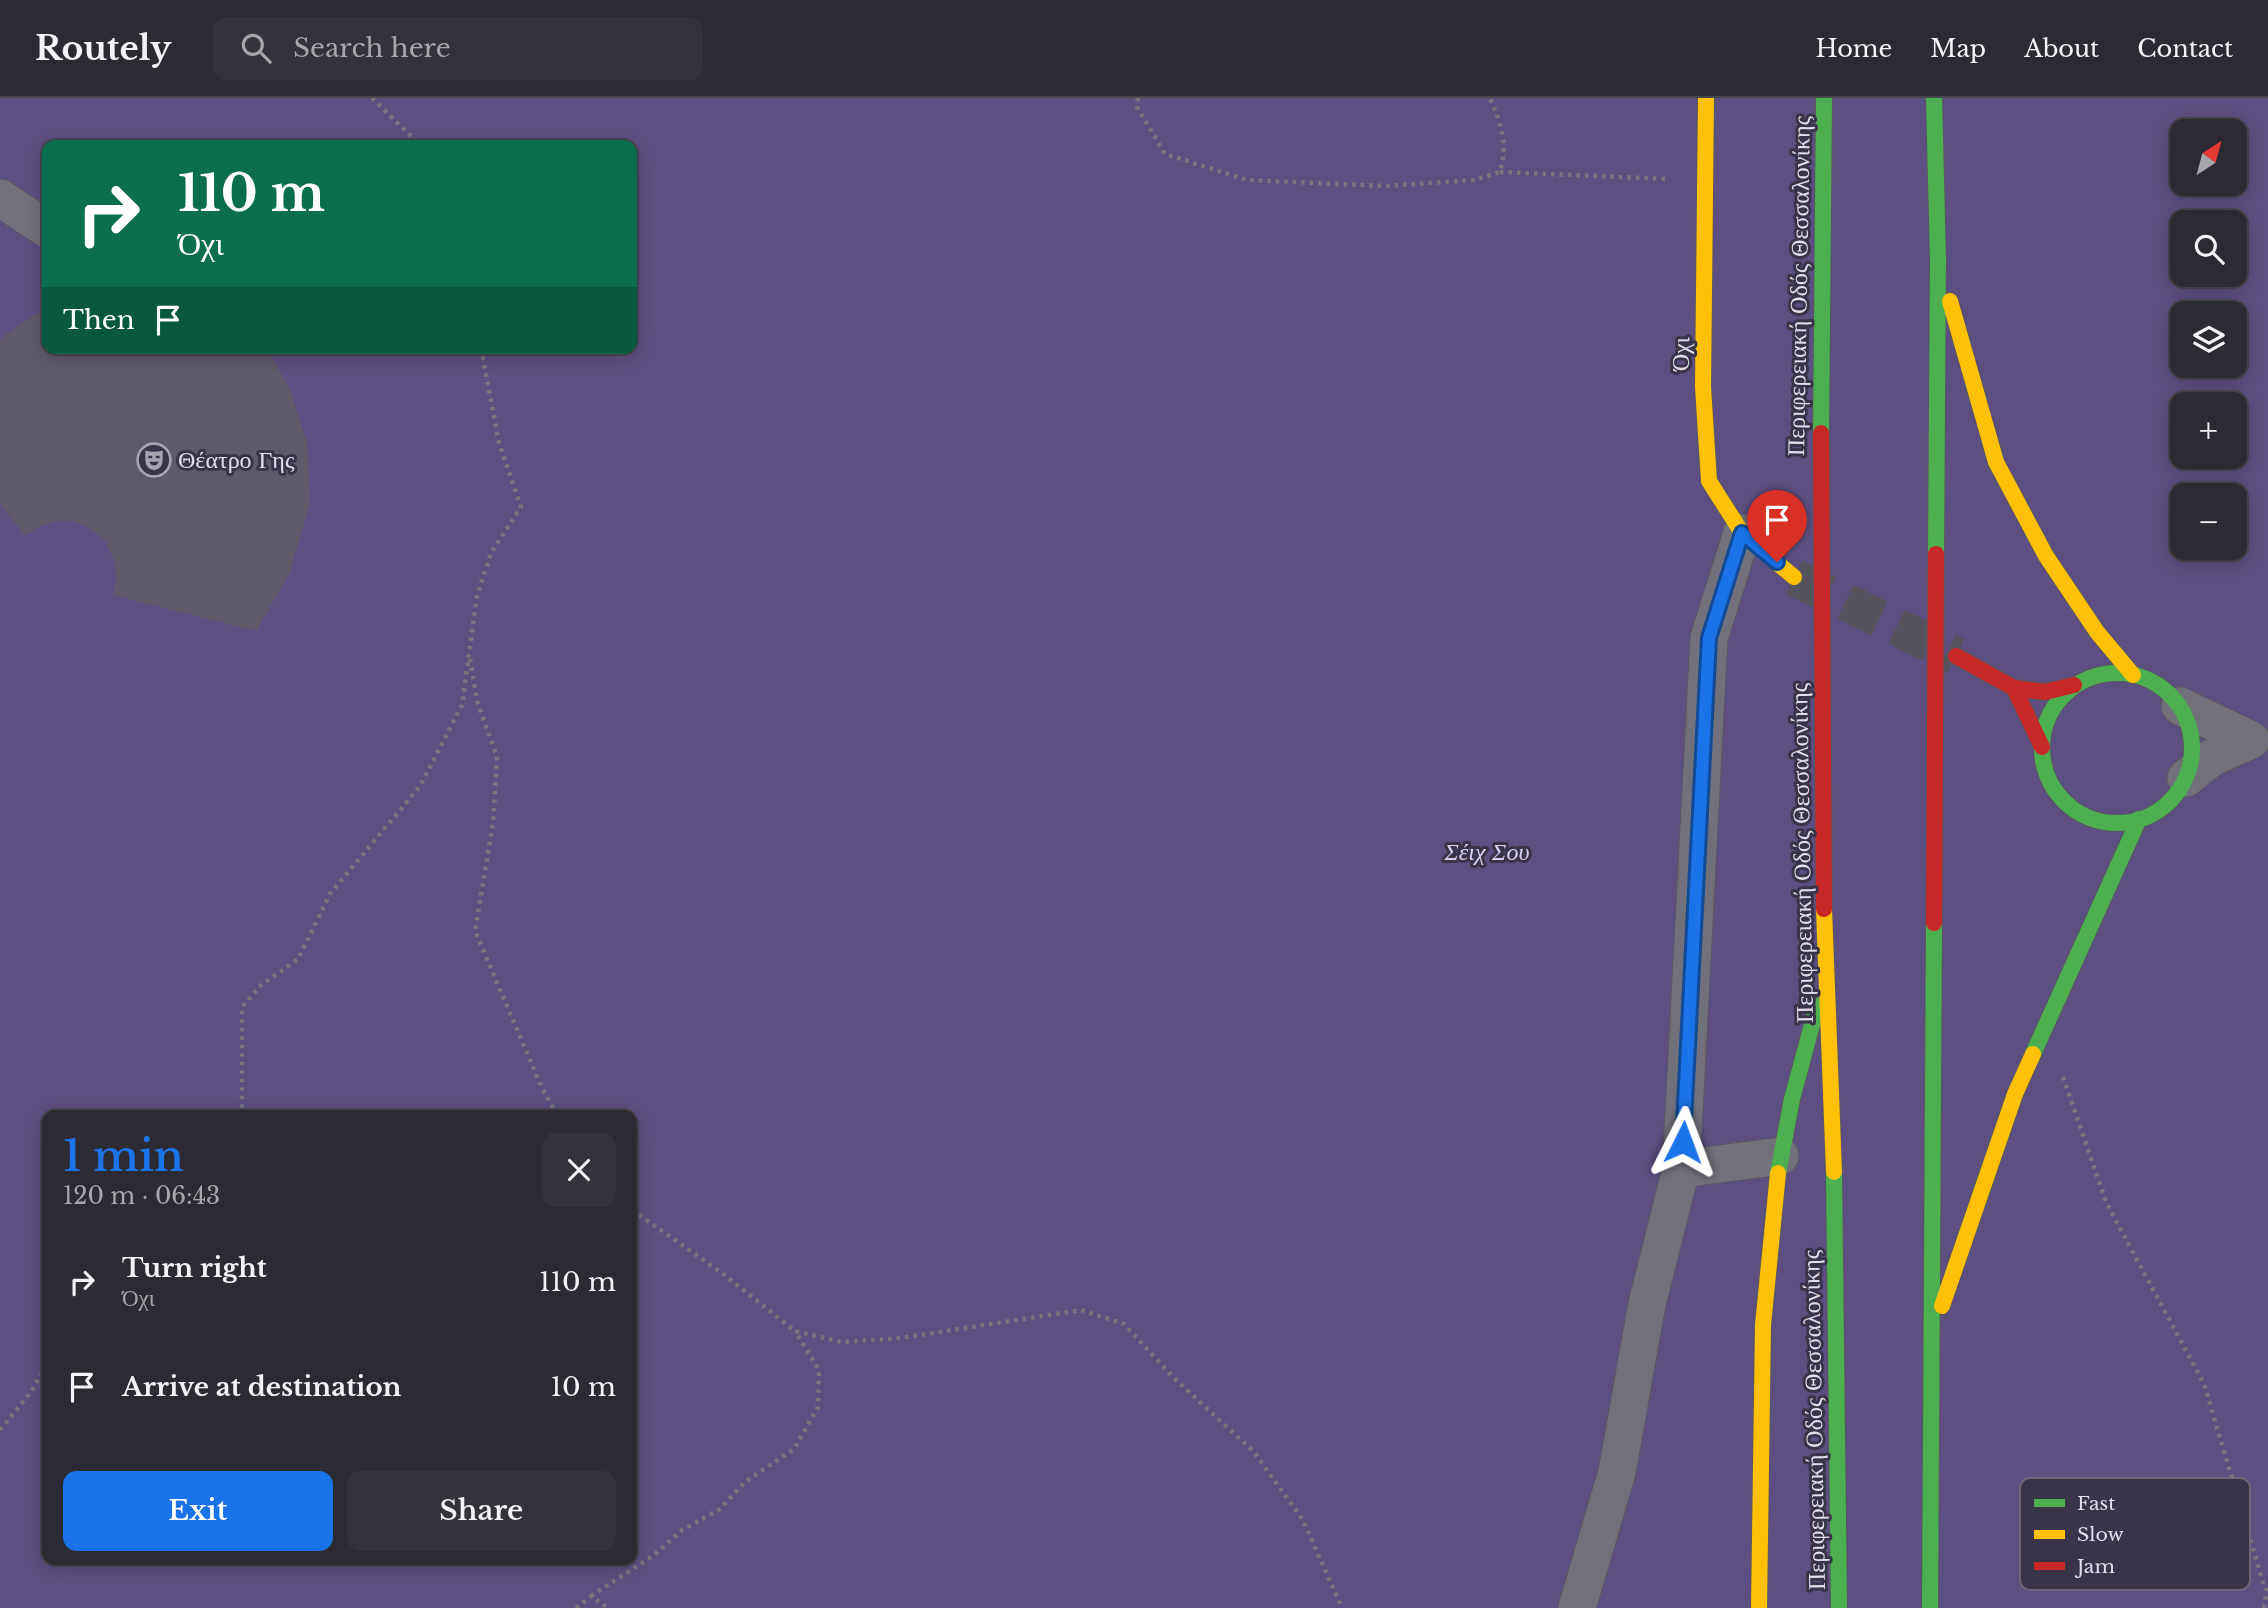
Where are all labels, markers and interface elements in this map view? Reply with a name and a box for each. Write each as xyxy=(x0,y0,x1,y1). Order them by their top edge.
search box xyxy=(213,17,703,80)
text: Routely xyxy=(35,28,171,69)
icon: search xyxy=(237,29,275,67)
text: Search here xyxy=(293,32,451,64)
text: Home xyxy=(1816,34,1892,63)
text: Map xyxy=(1930,34,1986,63)
text: About xyxy=(2024,34,2099,63)
text: Contact xyxy=(2137,34,2233,63)
street label: Περιφερειακή Οδός Θεσσαλονίκης xyxy=(1781,115,1816,456)
north arrow xyxy=(2170,119,2247,196)
map controls xyxy=(2170,119,2247,560)
text: 110 m xyxy=(178,163,325,224)
icon: right xyxy=(63,168,154,259)
button: search xyxy=(2170,210,2247,287)
text: Όχι xyxy=(178,224,224,264)
icon: arrive xyxy=(149,301,187,339)
button: layers xyxy=(2170,301,2247,378)
text: Then xyxy=(63,304,135,336)
street label: Όχι xyxy=(1666,336,1695,372)
button: + xyxy=(2170,392,2247,469)
theatre icon: Θέατρο Γης xyxy=(135,441,173,479)
place label: Θέατρο Γης xyxy=(178,445,295,474)
button: − xyxy=(2170,483,2247,560)
pin xyxy=(1747,490,1807,562)
icon: arrive xyxy=(1758,501,1796,539)
street label: Περιφερειακή Οδός Θεσσαλονίκης xyxy=(1784,682,1819,1023)
park label: Σέιχ Σου xyxy=(1444,837,1529,866)
position arrow xyxy=(1646,1105,1720,1179)
text: 1 min xyxy=(63,1130,184,1182)
button: close xyxy=(542,1133,616,1207)
text: 120 m · 06:43 xyxy=(63,1182,220,1210)
street label: Περιφερειακή Οδός Θεσσαλονίκης xyxy=(1796,1249,1831,1590)
text: Turn right xyxy=(122,1252,267,1284)
icon: right xyxy=(63,1263,101,1301)
text: 110 m xyxy=(539,1266,616,1298)
text: Όχι xyxy=(122,1284,155,1312)
icon: arrive xyxy=(63,1368,101,1406)
text: Arrive at destination xyxy=(122,1371,402,1403)
text: 10 m xyxy=(550,1371,616,1403)
button: Exit xyxy=(63,1471,333,1551)
button: Share xyxy=(347,1471,616,1551)
legend xyxy=(2020,1478,2250,1590)
text: Fast xyxy=(2077,1492,2116,1515)
text: Slow xyxy=(2077,1523,2124,1546)
text: Jam xyxy=(2074,1555,2115,1578)

